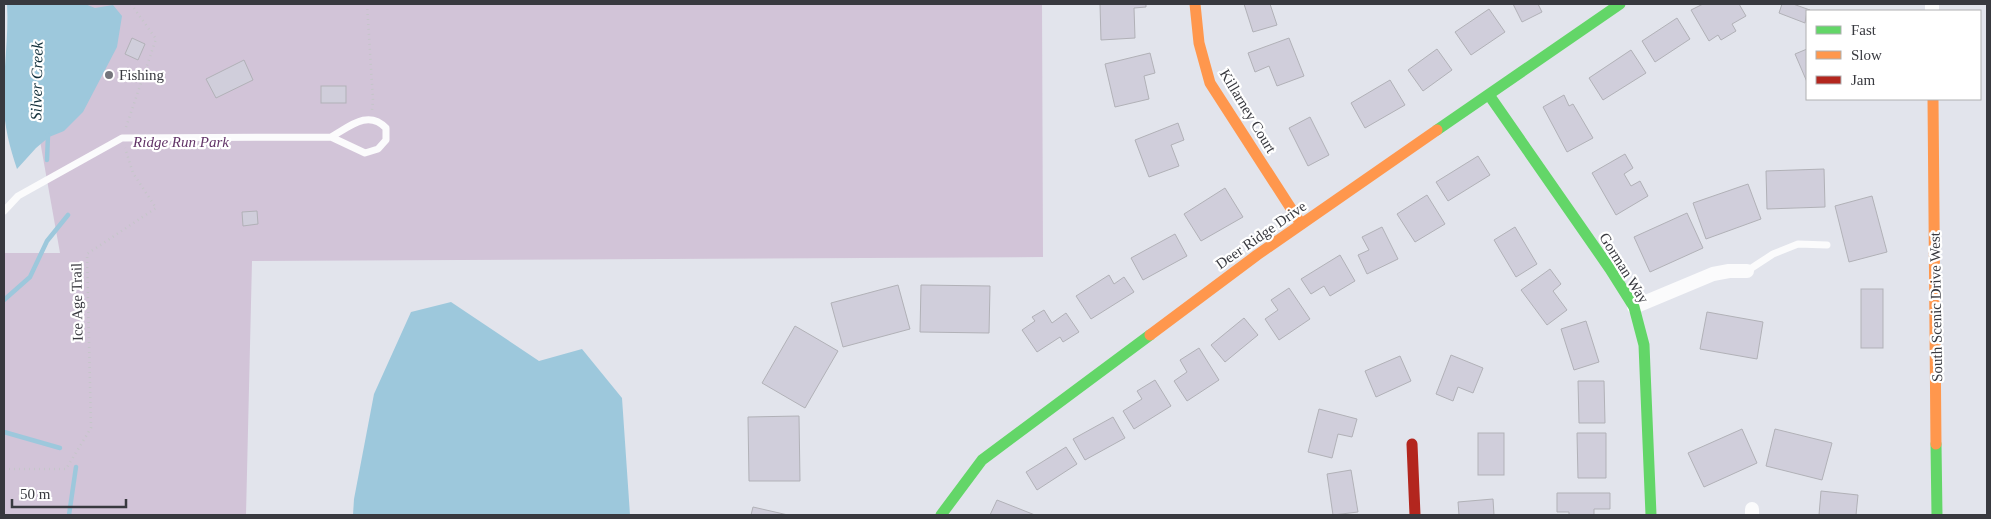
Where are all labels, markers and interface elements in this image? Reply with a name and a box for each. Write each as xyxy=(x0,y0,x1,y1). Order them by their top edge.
legend xyxy=(1806,10,1981,100)
text: Fast xyxy=(1851,22,1877,38)
water label: Silver Creek xyxy=(27,41,46,121)
text: Slow xyxy=(1851,47,1882,63)
street label: Killarney Court xyxy=(1217,66,1280,156)
place label: Fishing xyxy=(119,67,165,83)
marker: Fishing xyxy=(103,69,115,81)
text: Jam xyxy=(1851,72,1875,88)
park label: Ridge Run Park xyxy=(132,134,229,150)
street label: Deer Ridge Drive xyxy=(1213,198,1310,272)
street label: Gorman Way xyxy=(1596,230,1652,306)
street label: South Scenic Drive West xyxy=(1927,231,1945,382)
street label: Ice Age Trail xyxy=(68,263,86,341)
scale bar xyxy=(12,476,126,508)
text: 50 m xyxy=(20,486,51,502)

